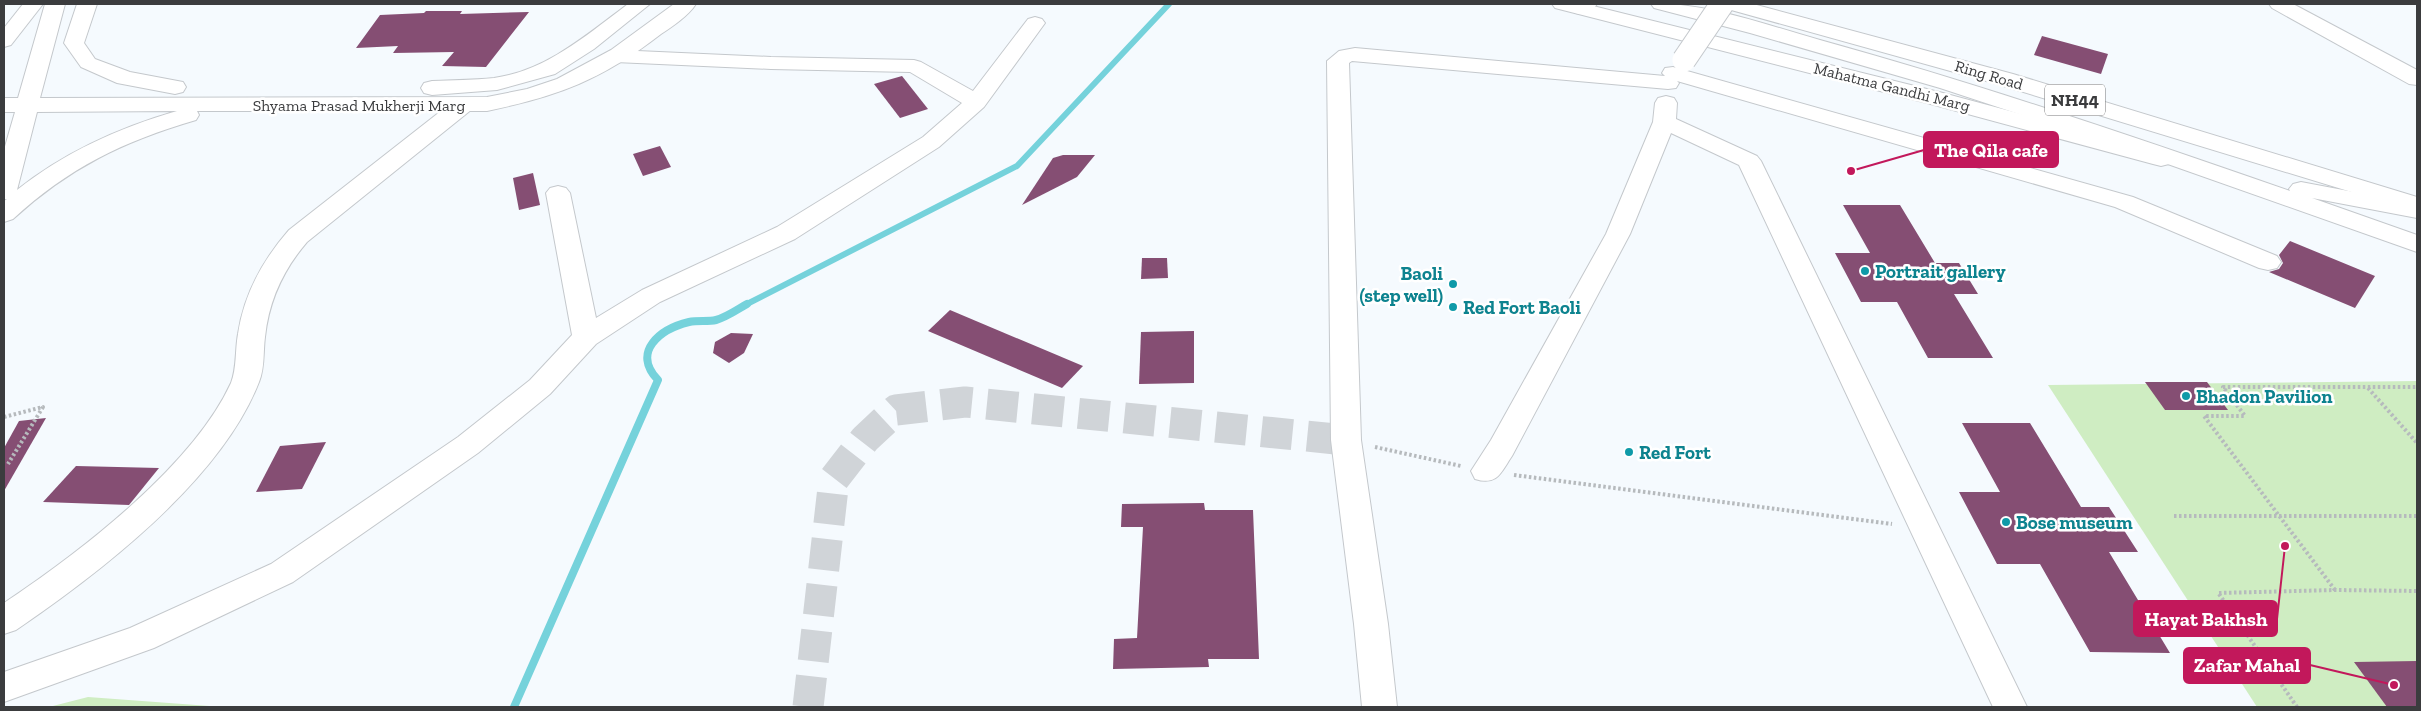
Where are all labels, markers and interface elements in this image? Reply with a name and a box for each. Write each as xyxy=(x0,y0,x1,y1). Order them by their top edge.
street label: Ring Road xyxy=(1953,56,2026,94)
street label: Mahatma Gandhi Marg xyxy=(1812,58,1972,116)
road number: NH44 xyxy=(2045,84,2105,116)
street label: Shyama Prasad Mukherji Marg xyxy=(253,96,466,115)
callout: The Qila cafe xyxy=(1924,132,2058,167)
text: The Qila cafe xyxy=(1934,138,2048,162)
place label: Portrait gallery xyxy=(1875,260,2006,283)
place label: Baoli (step well) xyxy=(1359,262,1444,307)
marker: Portrait gallery xyxy=(1859,265,1871,277)
marker: Baoli (step well) xyxy=(1447,278,1459,290)
place label: Red Fort Baoli xyxy=(1463,296,1581,319)
marker: Red Fort Baoli xyxy=(1447,301,1459,313)
place label: Bhadon Pavilion xyxy=(2196,385,2333,408)
marker: Bhadon Pavilion xyxy=(2180,390,2192,402)
place label: Red Fort xyxy=(1639,441,1711,464)
marker: Red Fort xyxy=(1623,446,1635,458)
place label: Bose museum xyxy=(2016,511,2133,534)
marker: Bose museum xyxy=(2000,516,2012,528)
callout: Hayat Bakhsh xyxy=(2134,601,2277,636)
text: Hayat Bakhsh xyxy=(2144,607,2268,631)
callout: Zafar Mahal xyxy=(2184,648,2310,683)
text: Zafar Mahal xyxy=(2194,653,2301,677)

